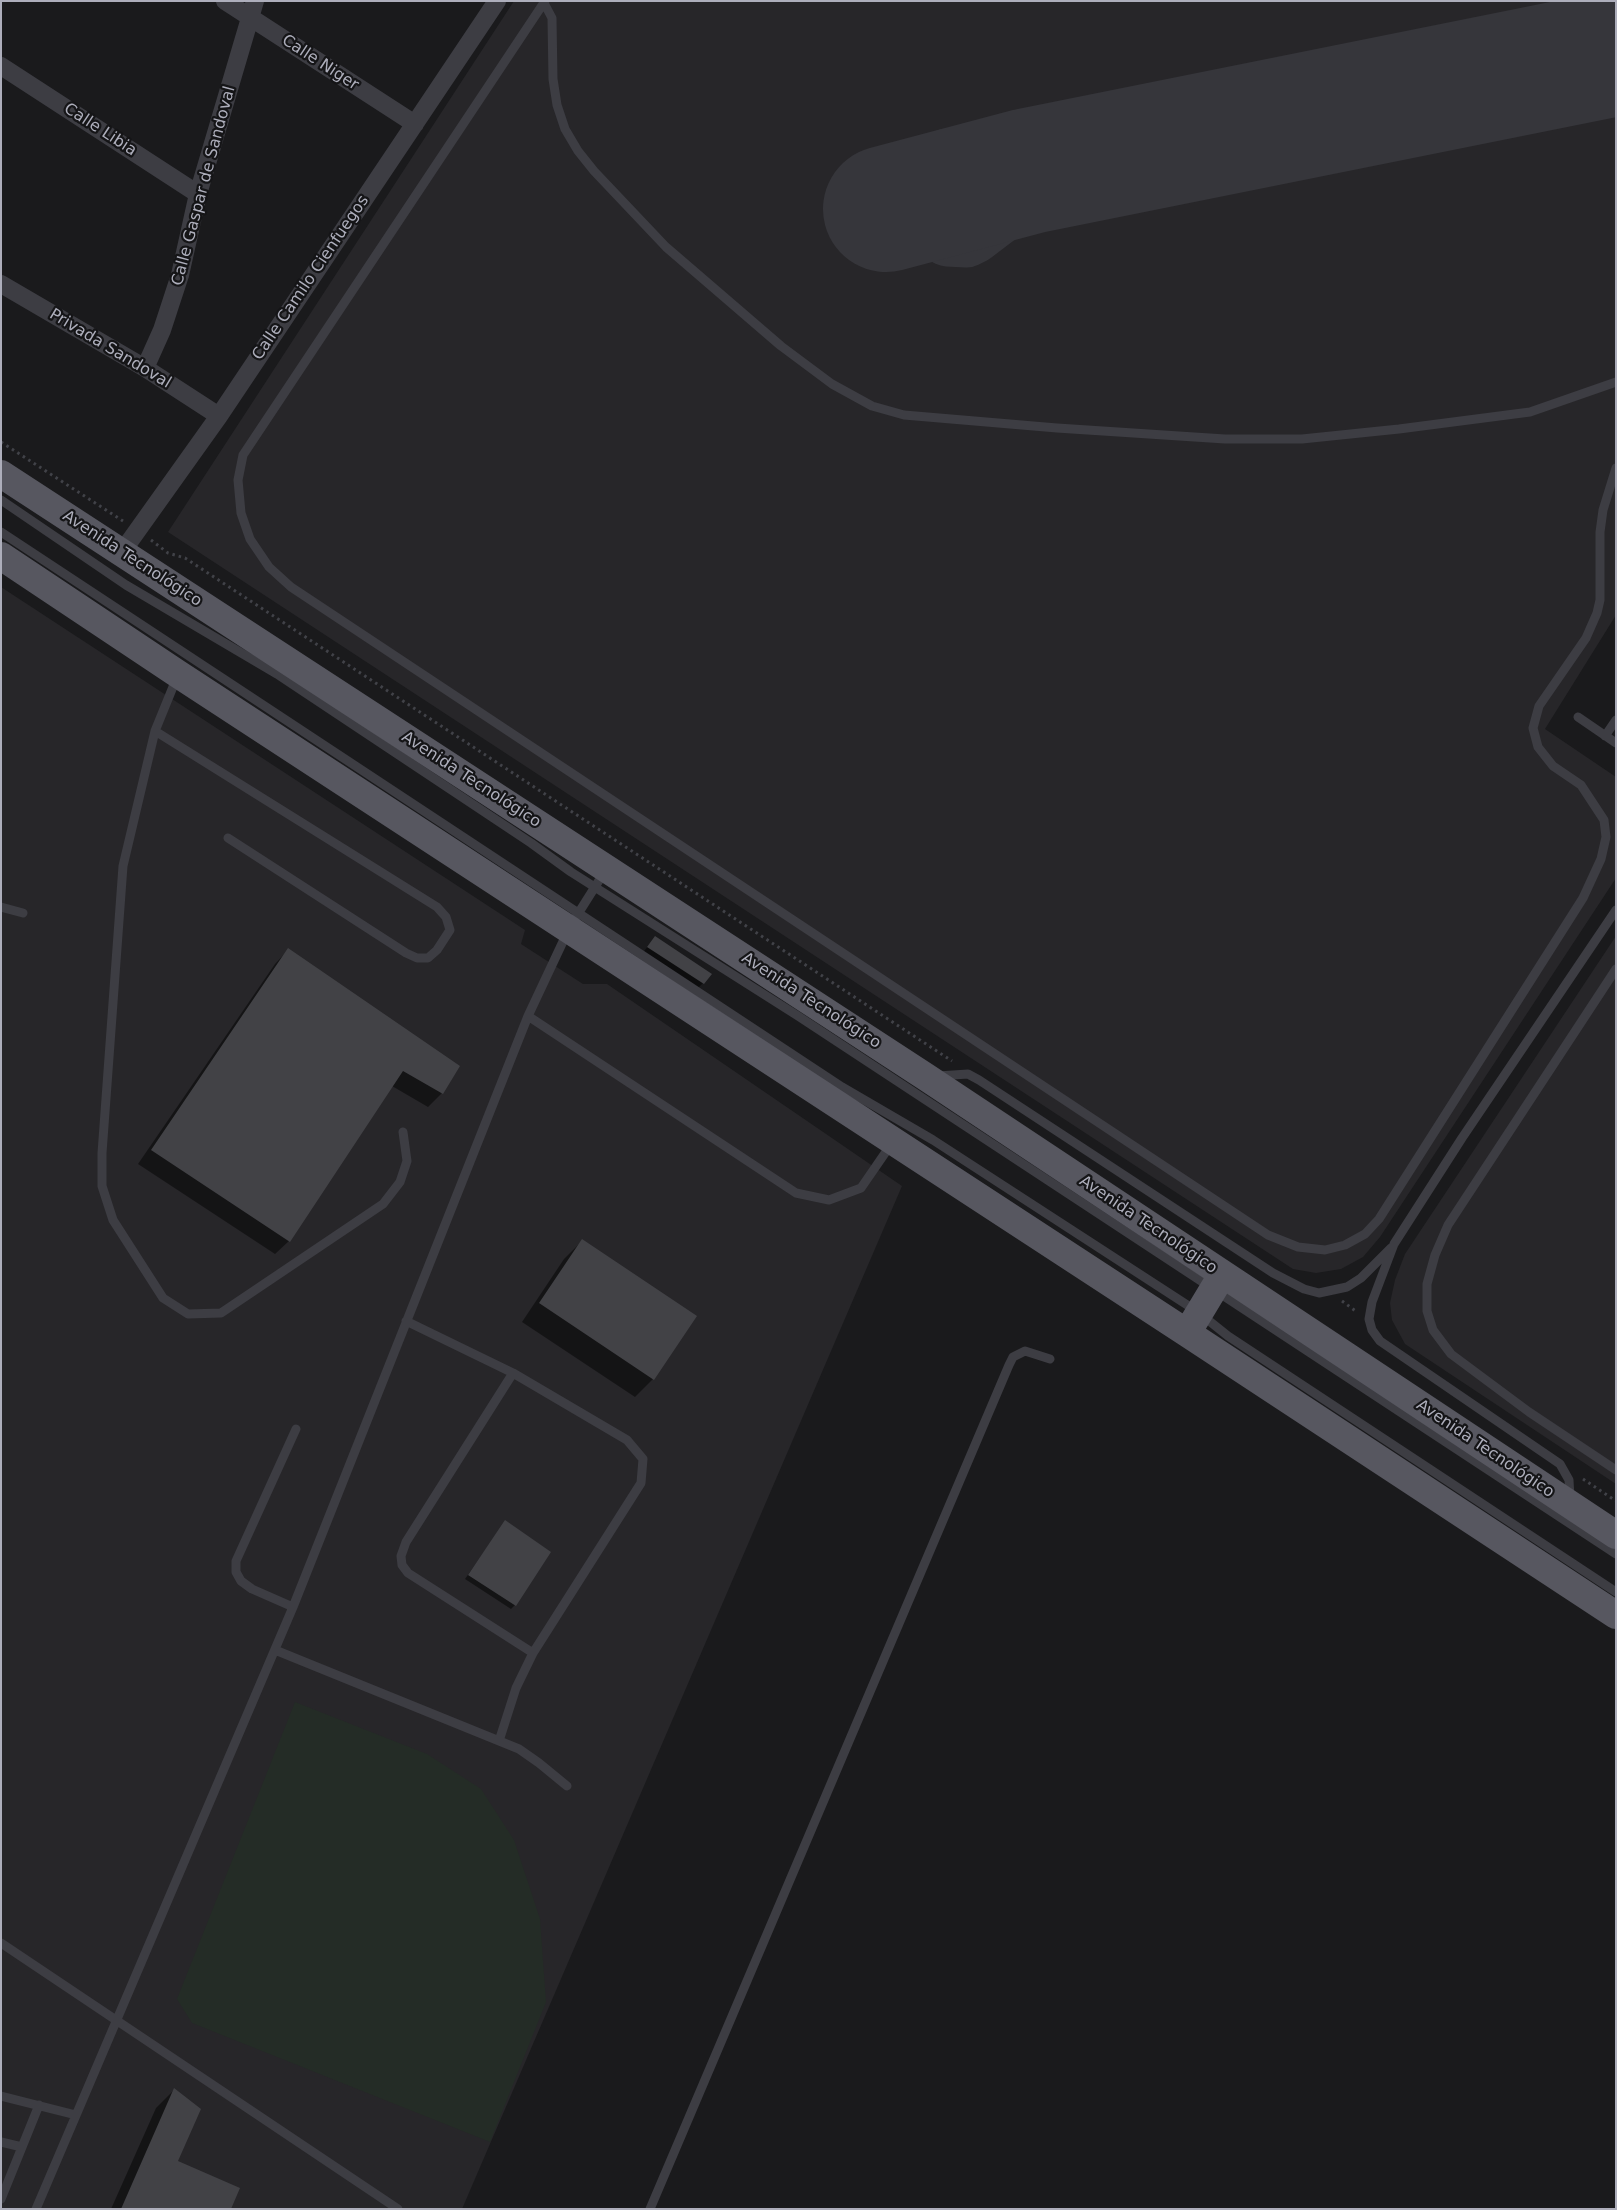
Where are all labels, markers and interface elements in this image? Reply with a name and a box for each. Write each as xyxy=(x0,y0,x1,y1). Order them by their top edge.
street label: Calle Niger xyxy=(278,31,362,95)
street label: Calle Gaspar de Sandoval xyxy=(168,84,240,288)
street label: Calle Libia xyxy=(60,99,140,161)
street label: Calle Camilo Cienfuegos xyxy=(249,192,373,364)
street label: Privada Sandoval xyxy=(46,305,174,393)
street label: Avenida Tecnológico xyxy=(59,507,205,611)
street label: Avenida Tecnológico xyxy=(398,728,544,832)
street label: Avenida Tecnológico xyxy=(738,949,884,1053)
street label: Avenida Tecnológico xyxy=(1075,1172,1221,1278)
street label: Avenida Tecnológico xyxy=(1412,1396,1558,1502)

